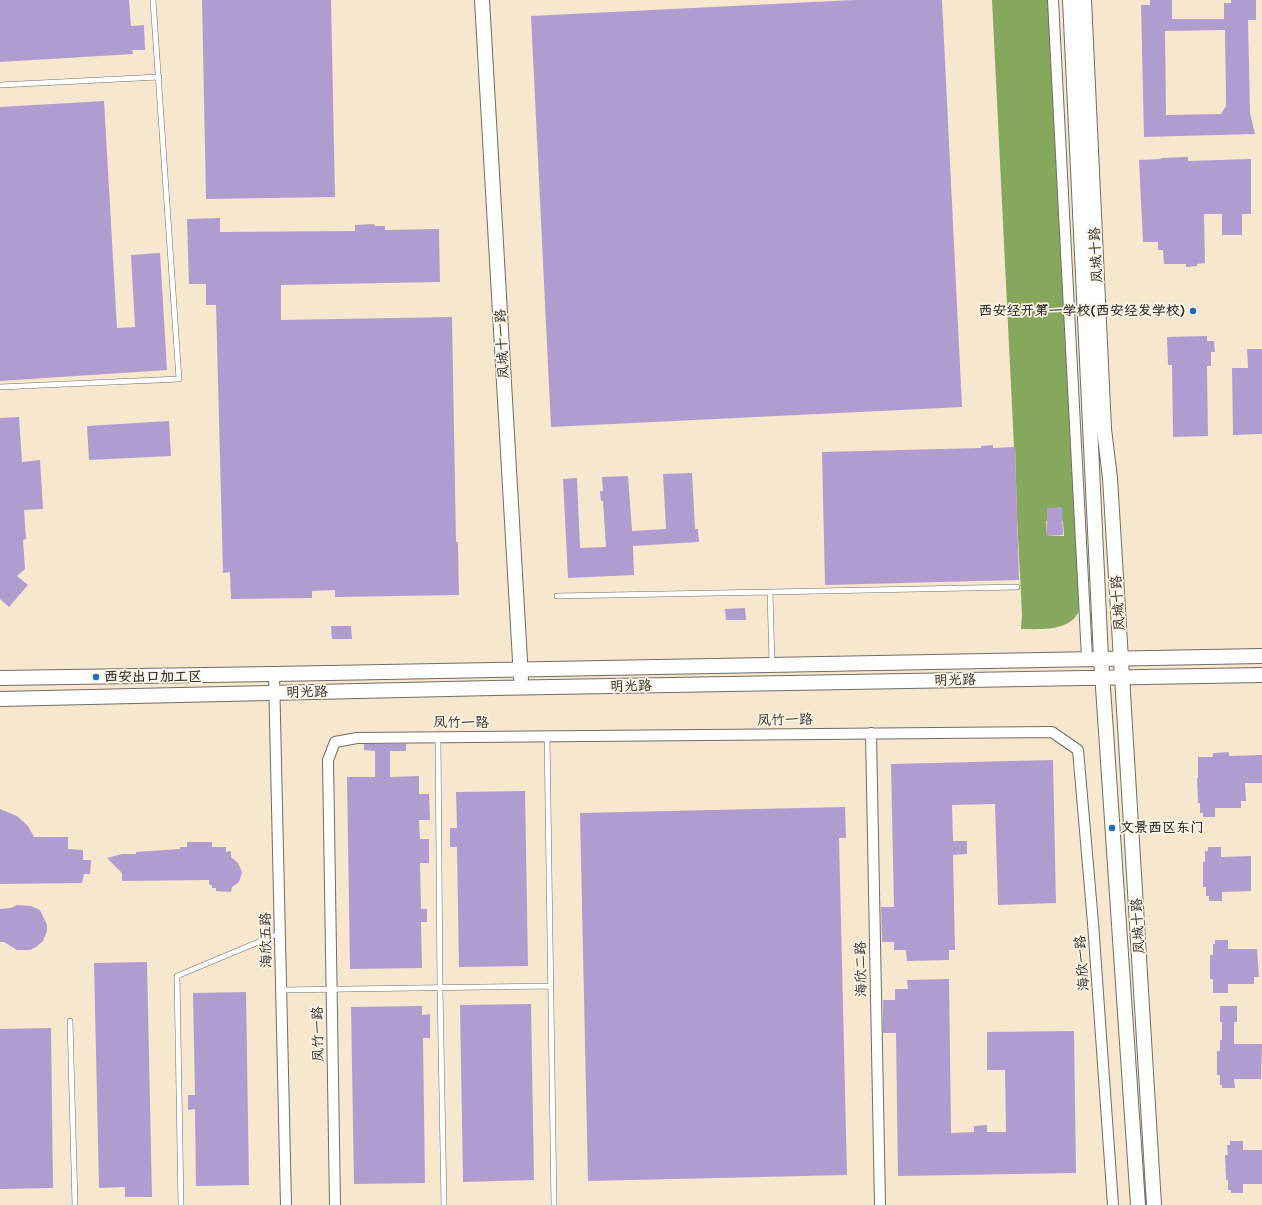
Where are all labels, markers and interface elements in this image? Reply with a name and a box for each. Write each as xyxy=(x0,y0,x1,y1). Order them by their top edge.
street label: 凤城十路 xyxy=(1086,227,1106,283)
place label: 西安经开第一学校(西安经发学校) xyxy=(978,303,1185,319)
marker: 西安经开第一学校(西安经发学校) xyxy=(1188,306,1198,316)
street label: 凤城十一路 xyxy=(492,309,512,379)
street label: 凤城十路 xyxy=(1108,574,1128,632)
place label: 西安出口加工区 xyxy=(104,669,202,685)
street label: 明光路 xyxy=(934,671,976,689)
marker: 西安出口加工区 xyxy=(91,672,101,682)
street label: 明光路 xyxy=(610,677,652,695)
street label: 明光路 xyxy=(286,683,328,701)
street label: 凤竹一路 xyxy=(757,711,813,729)
street label: 凤竹一路 xyxy=(433,715,489,731)
place label: 文景西区东门 xyxy=(1120,820,1204,836)
marker: 文景西区东门 xyxy=(1107,823,1117,833)
street label: 凤城十路 xyxy=(1128,898,1148,954)
street label: 海欣五路 xyxy=(257,912,275,968)
street label: 海欣一路 xyxy=(1072,934,1092,992)
street label: 海欣二路 xyxy=(852,941,870,997)
street label: 凤竹一路 xyxy=(309,1006,327,1062)

